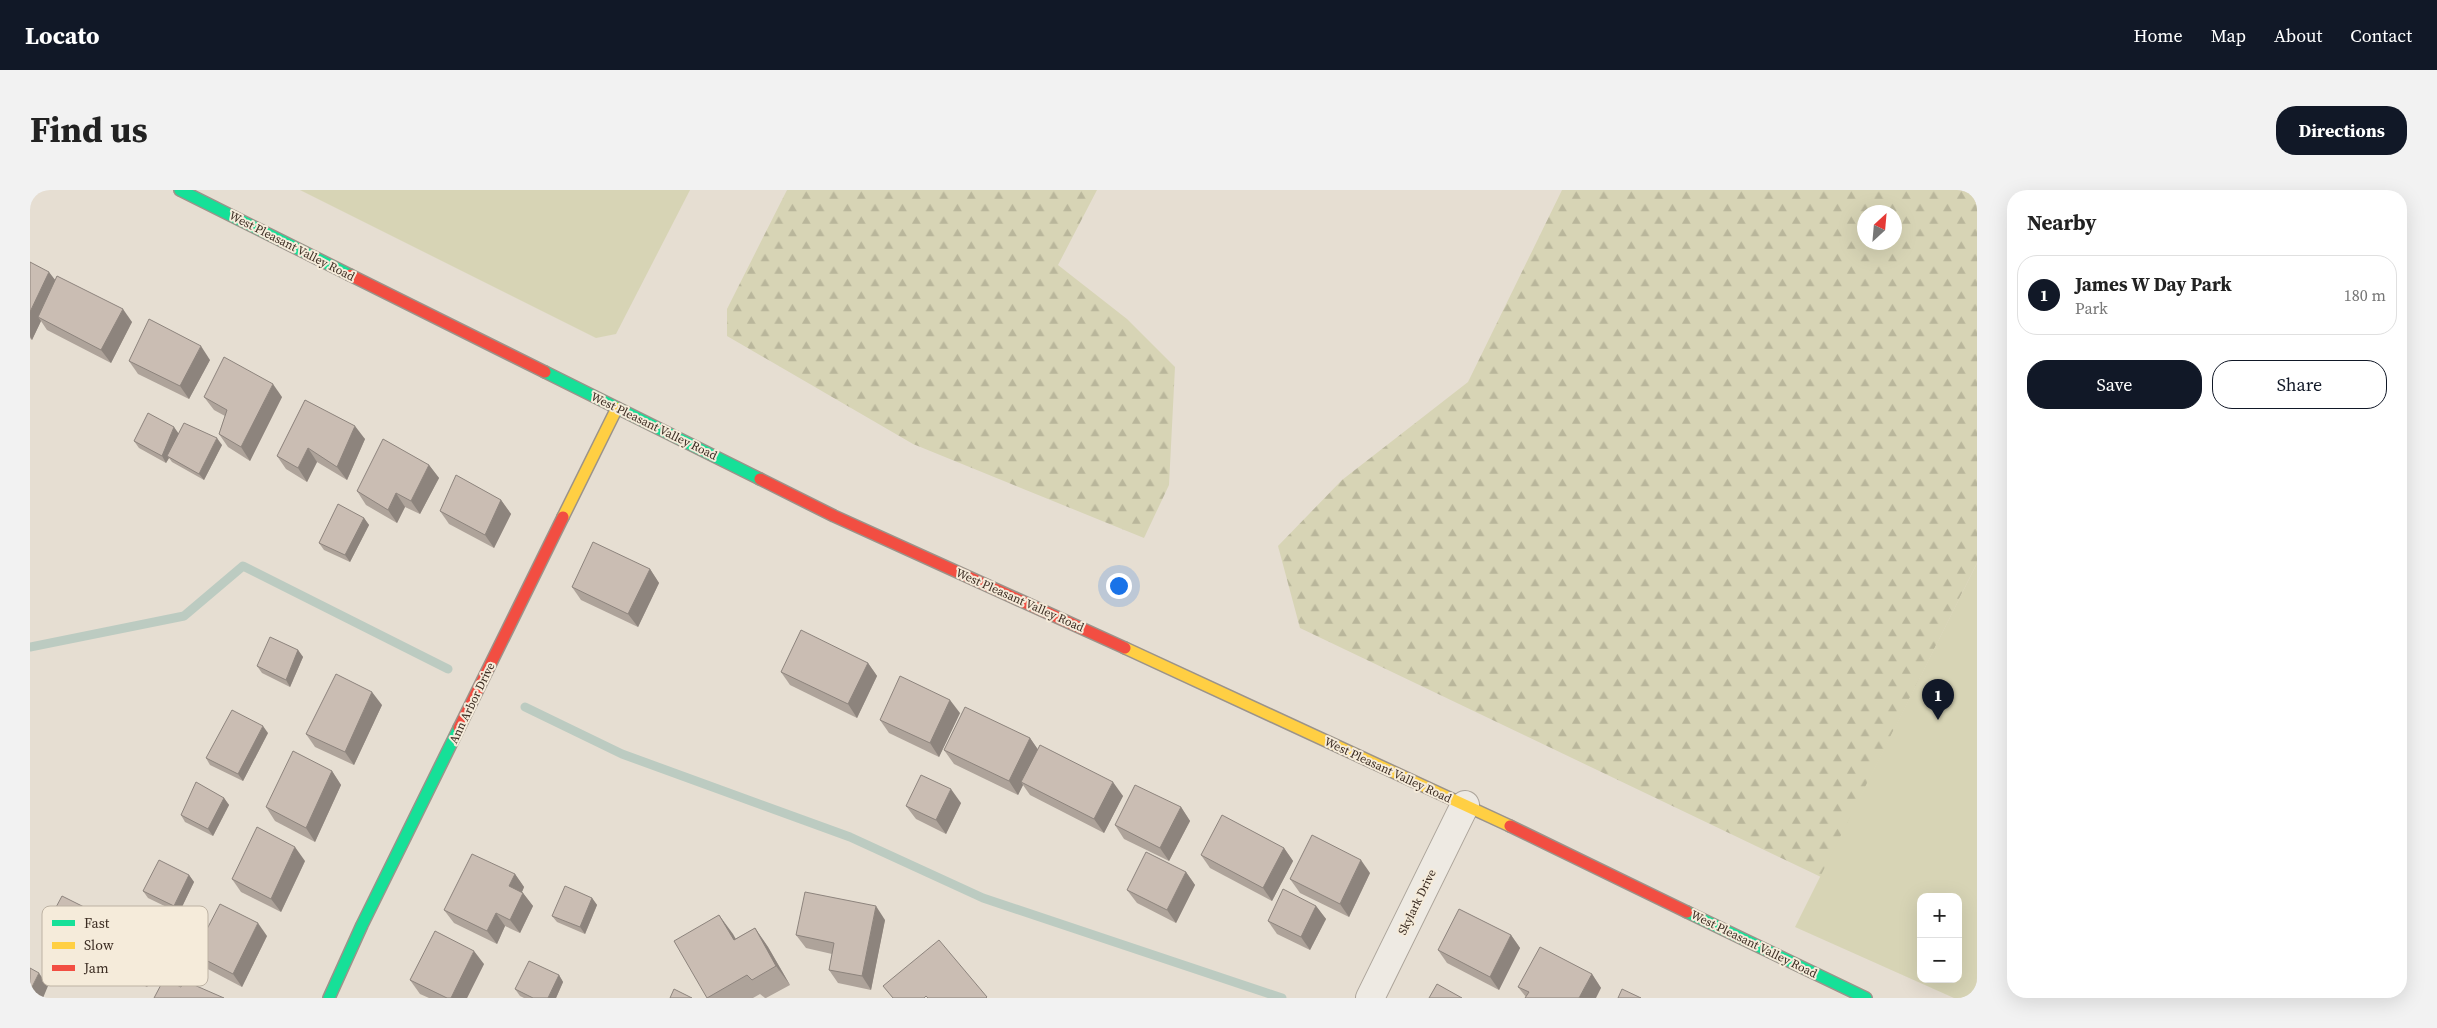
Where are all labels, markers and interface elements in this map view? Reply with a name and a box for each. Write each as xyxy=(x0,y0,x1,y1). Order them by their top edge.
text: Locato xyxy=(25,19,100,52)
text: Home xyxy=(2134,23,2183,48)
text: Map xyxy=(2211,23,2246,48)
text: About xyxy=(2274,23,2322,48)
text: Contact xyxy=(2350,23,2412,48)
text: Find us xyxy=(30,106,148,154)
button: Directions xyxy=(2276,106,2407,155)
north arrow xyxy=(1857,205,1902,250)
street label: West Pleasant Valley Road xyxy=(227,207,358,285)
text: Nearby xyxy=(2027,208,2097,237)
text: James W Day Park xyxy=(2075,271,2232,297)
text: 1 xyxy=(2040,284,2048,306)
text: 180 m xyxy=(2344,284,2386,306)
text: Park xyxy=(2075,297,2108,319)
button: Save xyxy=(2027,360,2202,409)
button: Share xyxy=(2212,360,2387,409)
street label: West Pleasant Valley Road xyxy=(588,388,720,464)
street label: West Pleasant Valley Road xyxy=(953,564,1087,636)
your location xyxy=(1106,573,1132,599)
street label: Ann Arbor Drive xyxy=(445,660,499,746)
pin: 1 xyxy=(1922,679,1954,720)
street label: West Pleasant Valley Road xyxy=(1322,733,1454,807)
street label: Skylark Drive xyxy=(1394,866,1440,938)
map controls xyxy=(1917,893,1962,983)
button: + xyxy=(1917,893,1962,938)
legend xyxy=(42,906,208,986)
street label: West Pleasant Valley Road xyxy=(1688,906,1820,982)
text: Fast xyxy=(84,913,110,933)
text: Slow xyxy=(84,935,114,955)
button: − xyxy=(1917,938,1962,983)
text: Jam xyxy=(83,958,109,978)

